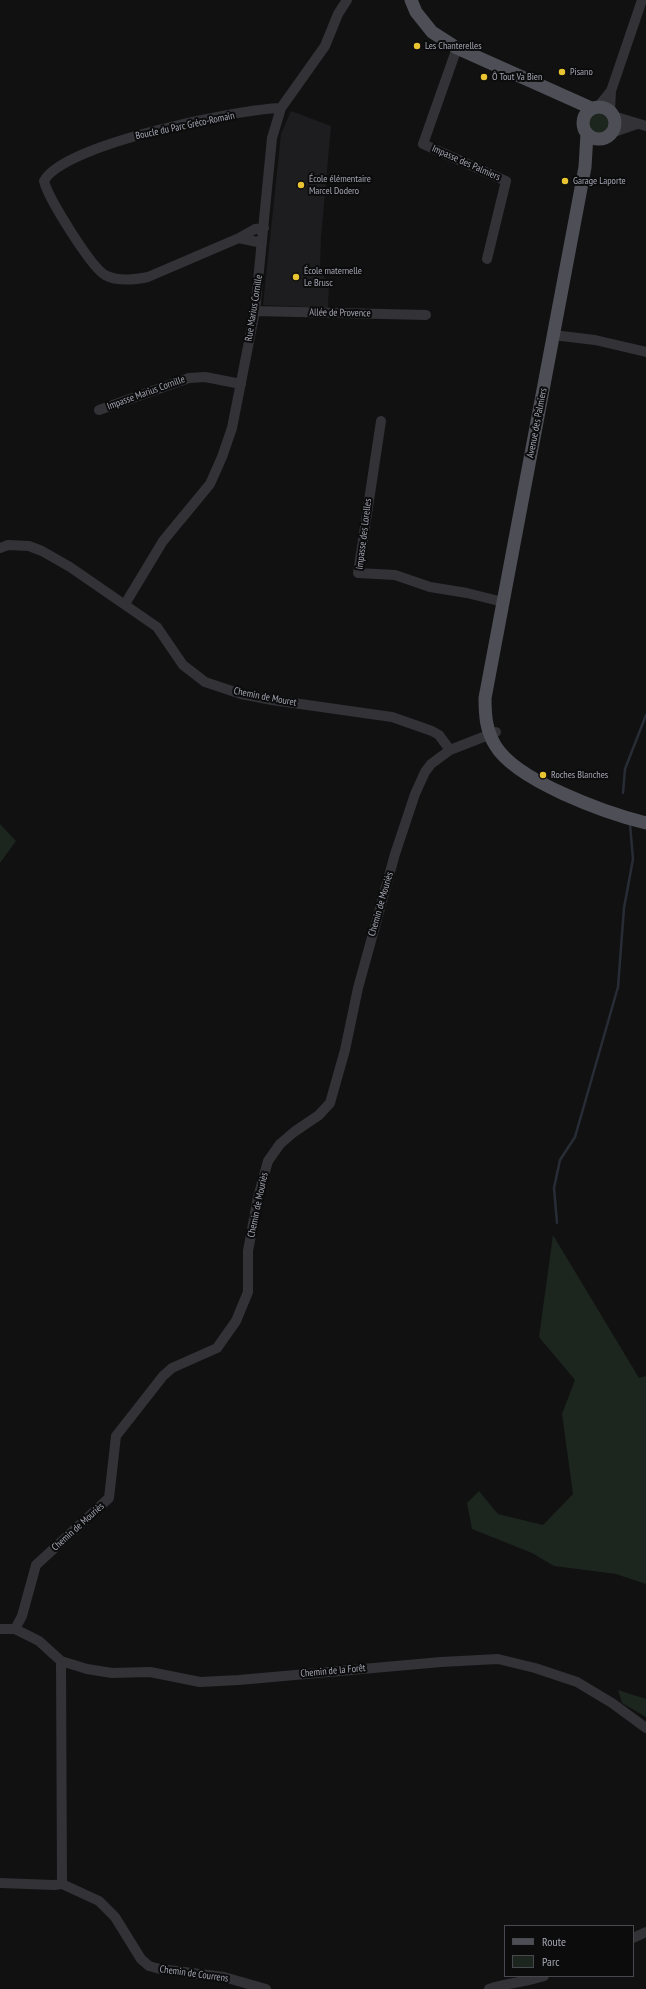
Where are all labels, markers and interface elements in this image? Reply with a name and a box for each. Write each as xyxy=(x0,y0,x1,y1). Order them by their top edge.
place label: Les Chanterelles xyxy=(425,40,482,52)
marker: Les Chanterelles xyxy=(412,41,422,51)
place label: Pisano xyxy=(570,66,593,78)
marker: Pisano xyxy=(557,67,567,77)
place label: Ô Tout Va Bien xyxy=(492,71,542,83)
marker: Ô Tout Va Bien xyxy=(479,72,489,82)
street label: Boucle du Parc Gréco-Romain xyxy=(134,110,236,142)
street label: Impasse des Palmiers xyxy=(430,143,502,183)
place label: École élémentaire Marcel Dodero xyxy=(309,173,371,196)
place label: Garage Laporte xyxy=(573,175,626,187)
marker: Garage Laporte xyxy=(560,176,570,186)
marker: École élémentaire Marcel Dodero xyxy=(296,180,306,190)
place label: École maternelle Le Brusc xyxy=(304,265,362,288)
marker: École maternelle Le Brusc xyxy=(291,272,301,282)
street label: Rue Marius Cornille xyxy=(243,274,265,342)
street label: Allée de Provence xyxy=(309,306,371,320)
street label: Impasse Marius Cornille xyxy=(105,373,187,413)
street label: Avenue des Palmiers xyxy=(524,387,550,459)
street label: Impasse des Lorelles xyxy=(354,498,374,570)
street label: Chemin de Mouret xyxy=(233,685,297,709)
place label: Roches Blanches xyxy=(551,769,608,781)
marker: Roches Blanches xyxy=(538,770,548,780)
street label: Chemin de Mouriès xyxy=(366,870,396,938)
street label: Chemin de Mouriès xyxy=(245,1171,271,1239)
street label: Chemin de Mouriès xyxy=(49,1500,107,1554)
street label: Chemin de la Forêt xyxy=(300,1662,366,1680)
legend xyxy=(504,1925,634,1977)
text: Route xyxy=(542,1934,566,1949)
text: Parc xyxy=(542,1954,559,1969)
street label: Chemin de Courrens xyxy=(159,1963,229,1985)

